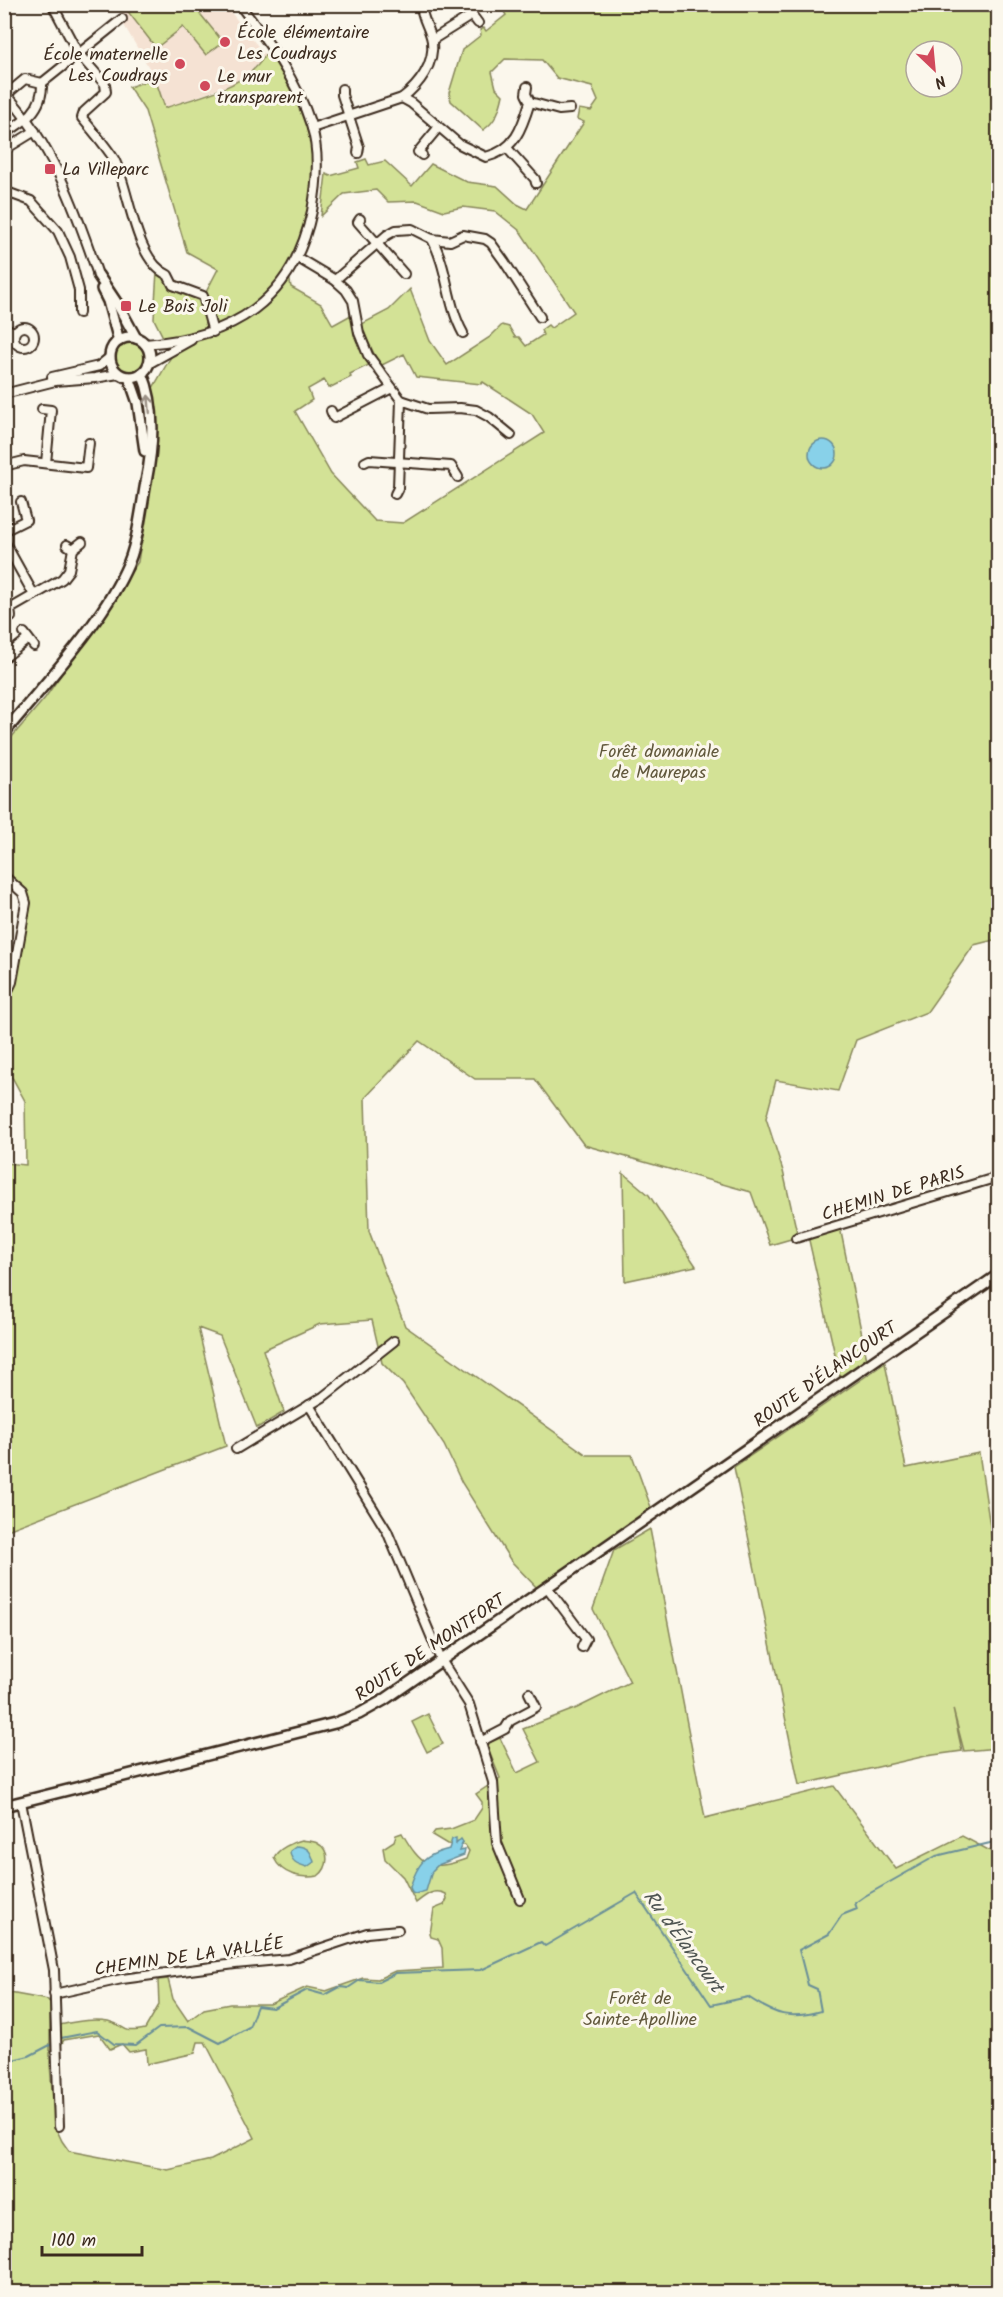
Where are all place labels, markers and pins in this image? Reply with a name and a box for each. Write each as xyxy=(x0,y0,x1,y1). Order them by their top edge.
place label: École élémentaire Les Coudrays xyxy=(237,19,369,69)
marker: École élémentaire Les Coudrays xyxy=(218,35,232,49)
place label: École maternelle Les Coudrays xyxy=(43,41,168,91)
marker: École maternelle Les Coudrays xyxy=(173,57,187,71)
place label: Le mur transparent xyxy=(217,63,304,113)
marker: Le mur transparent xyxy=(198,79,212,93)
place label: La Villeparc xyxy=(62,156,149,185)
marker: La Villeparc xyxy=(43,162,57,176)
place label: Le Bois Joli xyxy=(138,293,228,322)
marker: Le Bois Joli xyxy=(119,299,133,313)

